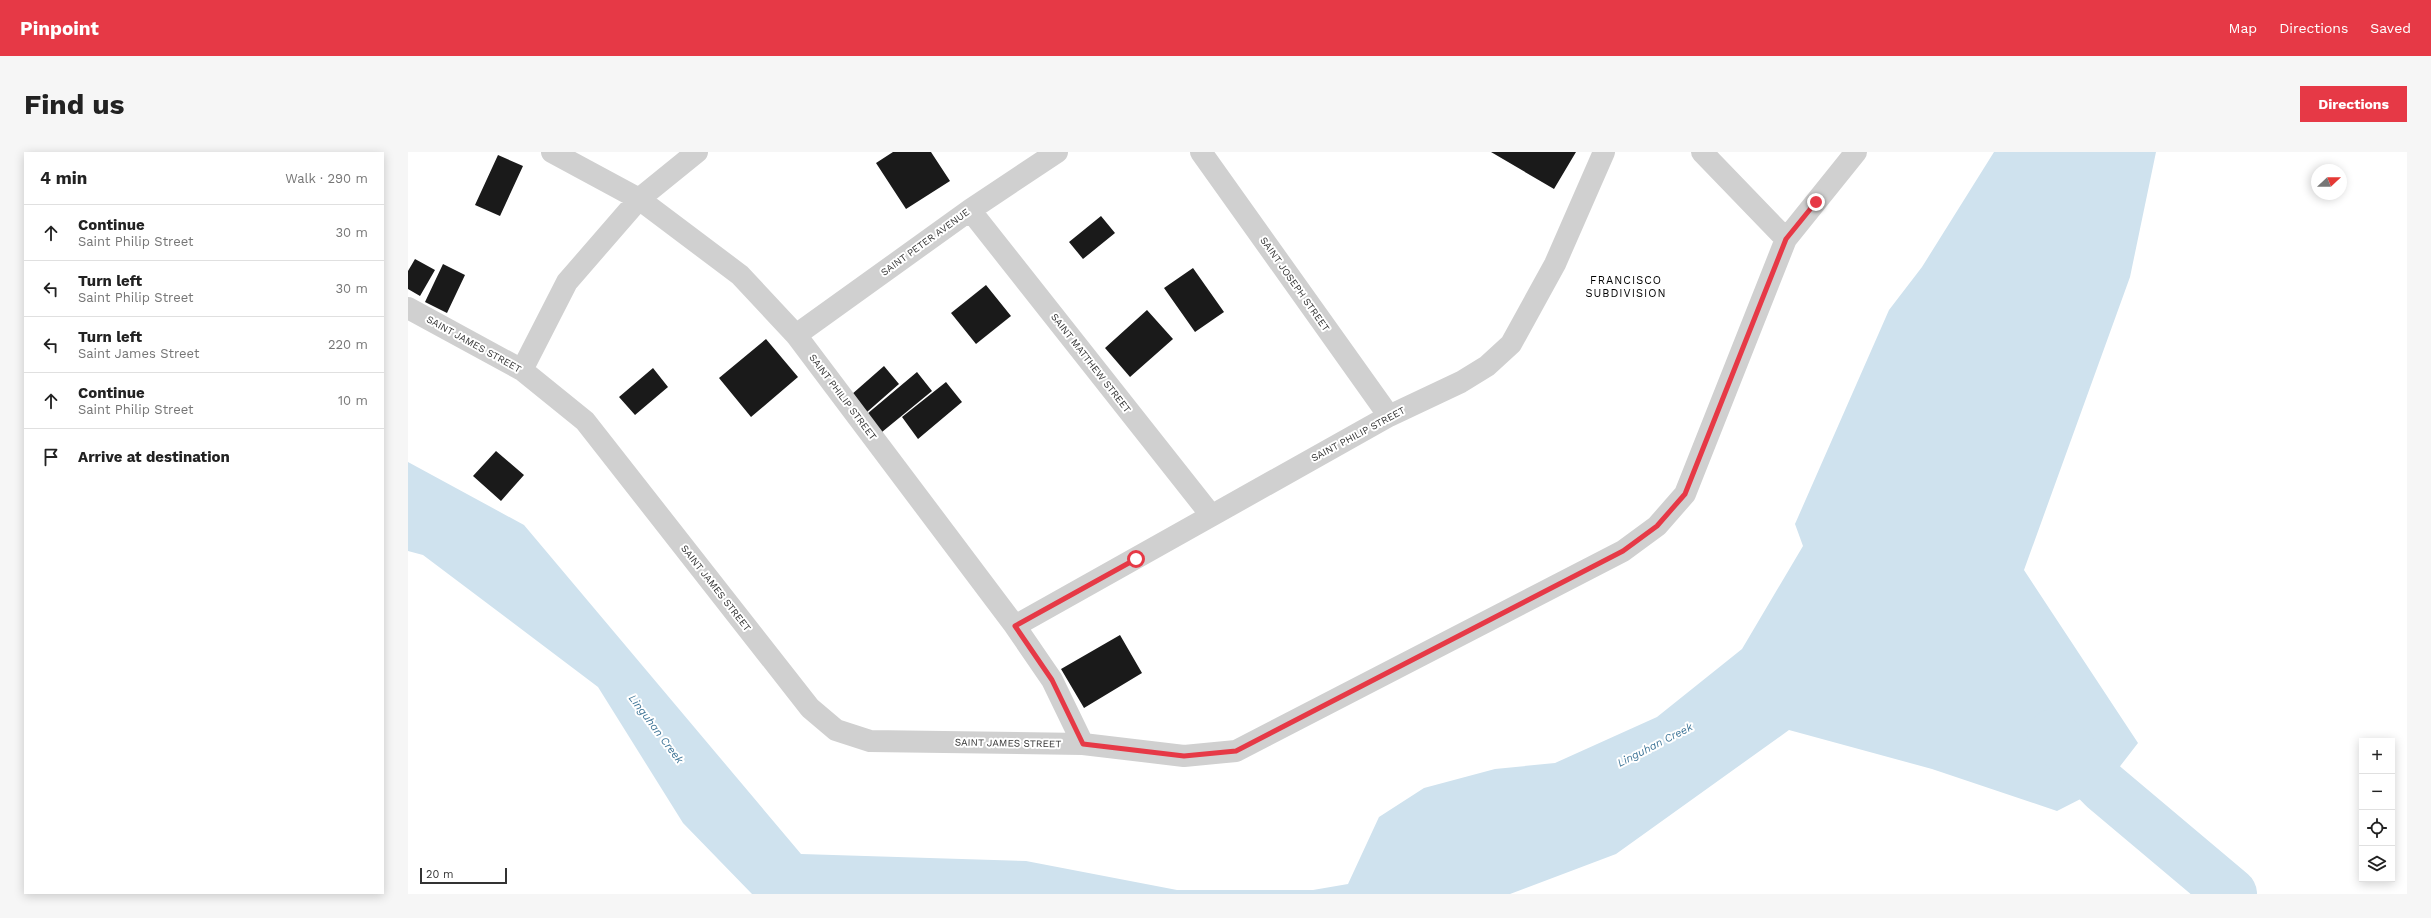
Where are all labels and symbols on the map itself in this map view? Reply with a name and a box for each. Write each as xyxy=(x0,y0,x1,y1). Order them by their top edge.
north arrow xyxy=(2311,164,2347,200)
route end xyxy=(1807,193,1825,211)
street label: SAINT PETER AVENUE xyxy=(879,206,971,278)
street label: SAINT JOSEPH STREET xyxy=(1258,235,1332,333)
district label: FRANCISCO SUBDIVISION xyxy=(1585,274,1667,300)
street label: SAINT MATTHEW STREET xyxy=(1049,311,1133,415)
street label: SAINT JAMES STREET xyxy=(425,313,523,375)
street label: SAINT PHILIP STREET xyxy=(807,352,879,442)
street label: SAINT PHILIP STREET xyxy=(1309,405,1407,463)
street label: SAINT JAMES STREET xyxy=(679,543,753,633)
route start xyxy=(1127,550,1145,568)
water label: Linguhan Creek xyxy=(626,692,687,767)
water label: Linguhan Creek xyxy=(1615,720,1696,770)
street label: SAINT JAMES STREET xyxy=(955,737,1061,749)
scale bar xyxy=(420,866,507,885)

